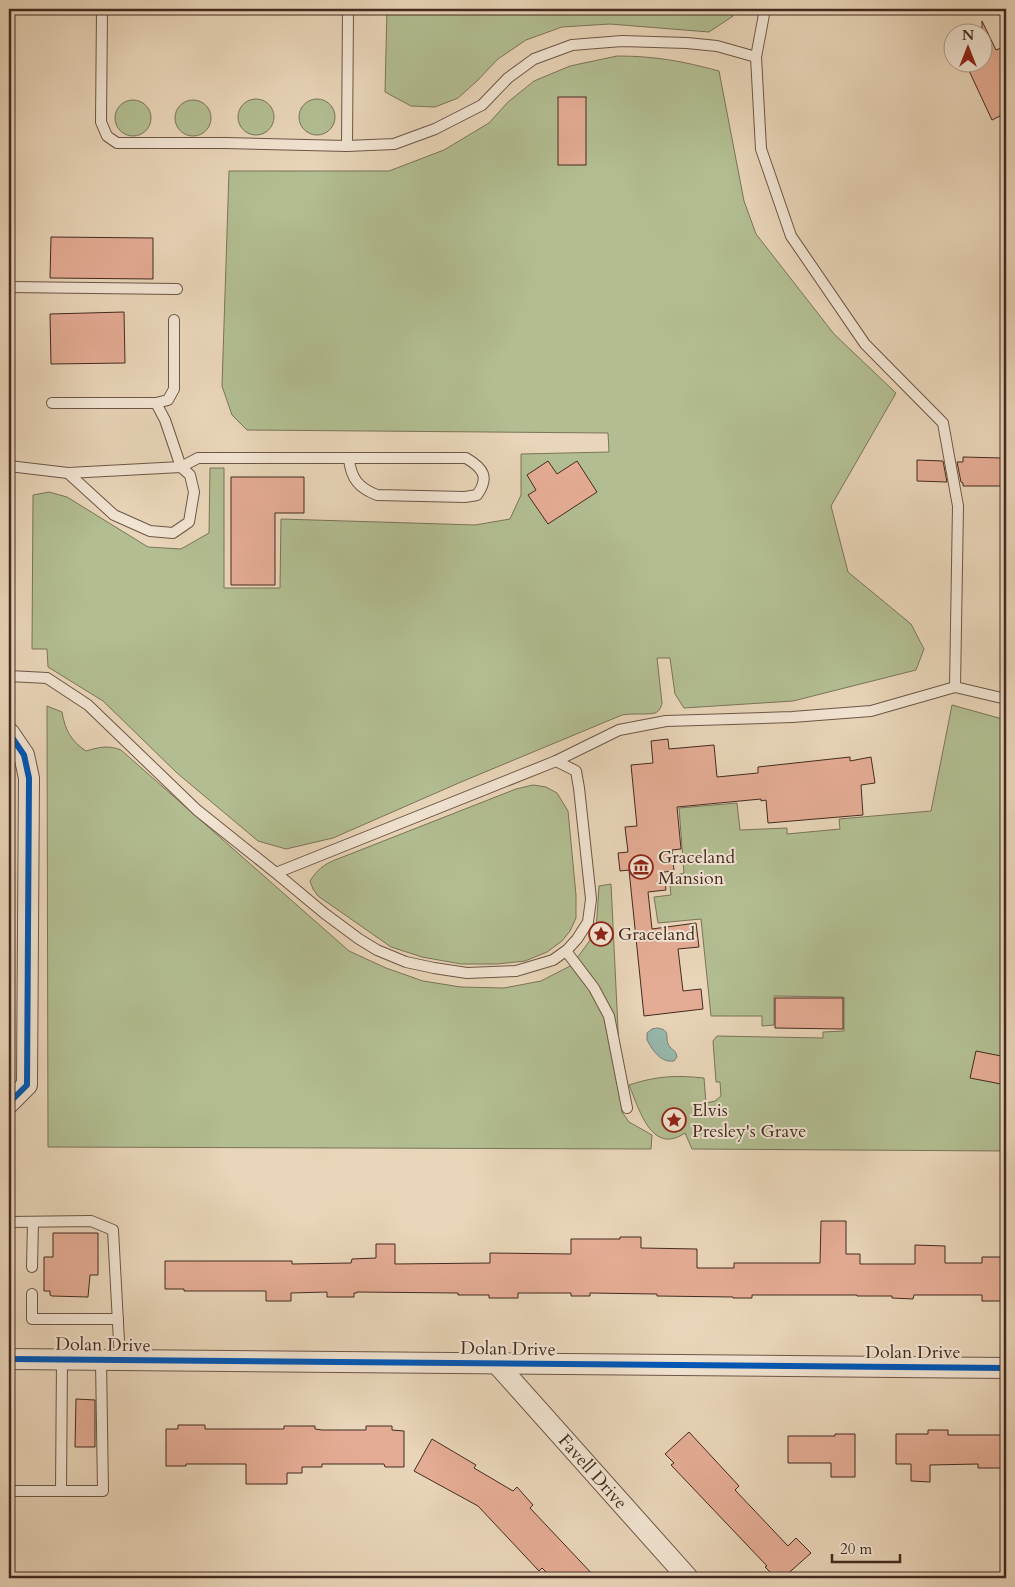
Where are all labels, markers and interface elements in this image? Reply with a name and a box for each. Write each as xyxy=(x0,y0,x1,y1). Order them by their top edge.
north arrow xyxy=(942,22,992,72)
text: N xyxy=(962,26,974,45)
place label: Graceland Mansion xyxy=(658,845,736,891)
museum icon: Graceland Mansion xyxy=(628,854,654,880)
place icon: Graceland xyxy=(588,921,614,947)
place label: Graceland xyxy=(618,922,696,947)
place label: Elvis Presley's Grave xyxy=(692,1098,806,1144)
place icon: Elvis Presley's Grave xyxy=(661,1107,687,1133)
street label: Dolan Drive xyxy=(55,1332,151,1358)
street label: Dolan Drive xyxy=(460,1336,556,1362)
street label: Dolan Drive xyxy=(865,1340,961,1365)
street label: Favell Drive xyxy=(553,1428,633,1514)
scale bar xyxy=(832,1532,900,1564)
text: 20 m xyxy=(840,1539,872,1559)

